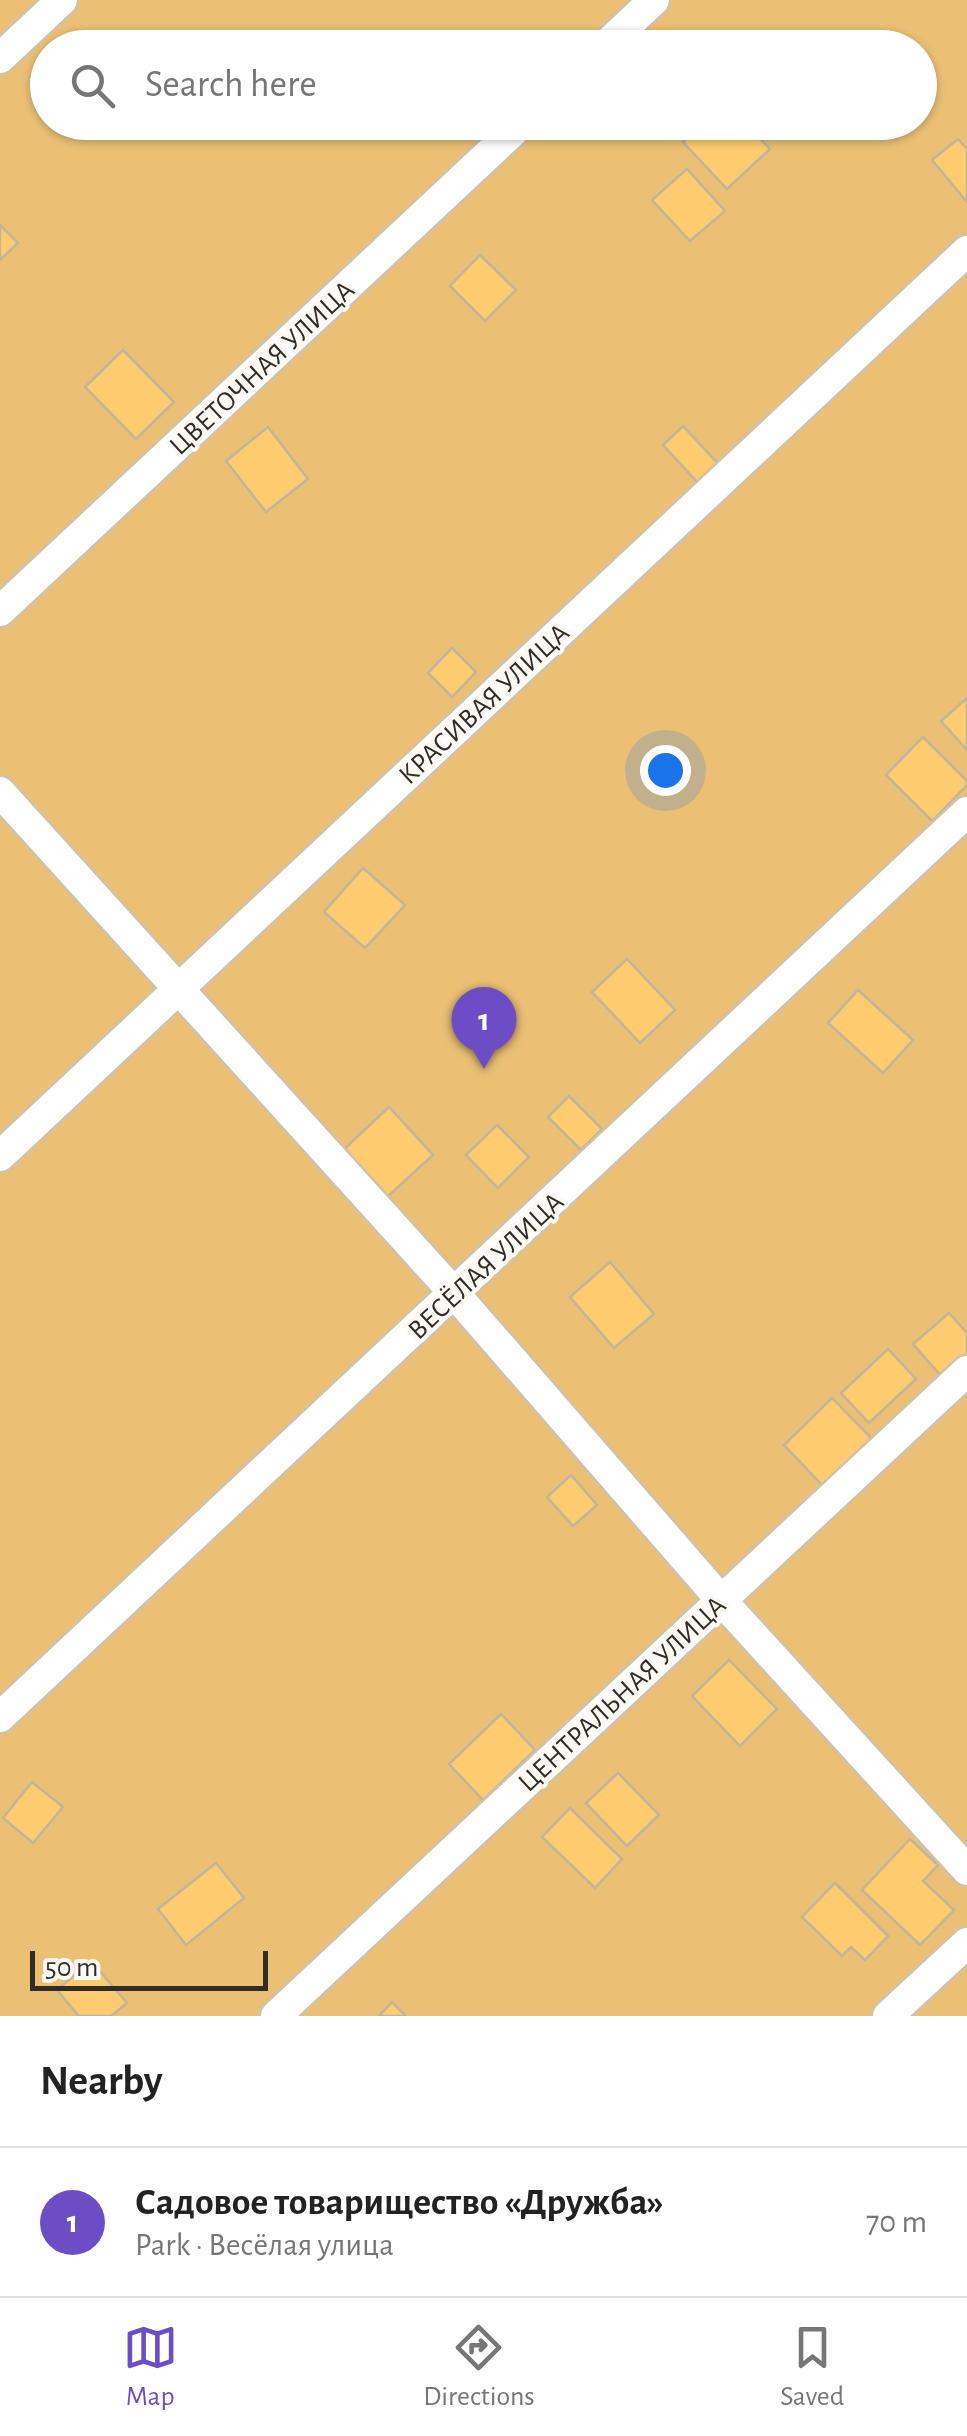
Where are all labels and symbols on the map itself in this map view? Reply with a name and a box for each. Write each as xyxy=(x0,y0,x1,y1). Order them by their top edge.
street label: ЦВЕТОЧНАЯ УЛИЦА xyxy=(165,276,360,461)
street label: КРАСИВАЯ УЛИЦА xyxy=(394,619,575,790)
your location xyxy=(640,745,691,796)
pin: 1 xyxy=(452,986,516,1069)
street label: ВЕСЁЛАЯ УЛИЦА xyxy=(402,1186,569,1345)
street label: ЦЕНТРАЛЬНАЯ УЛИЦА xyxy=(513,1591,732,1798)
scale bar xyxy=(30,1946,268,1990)

